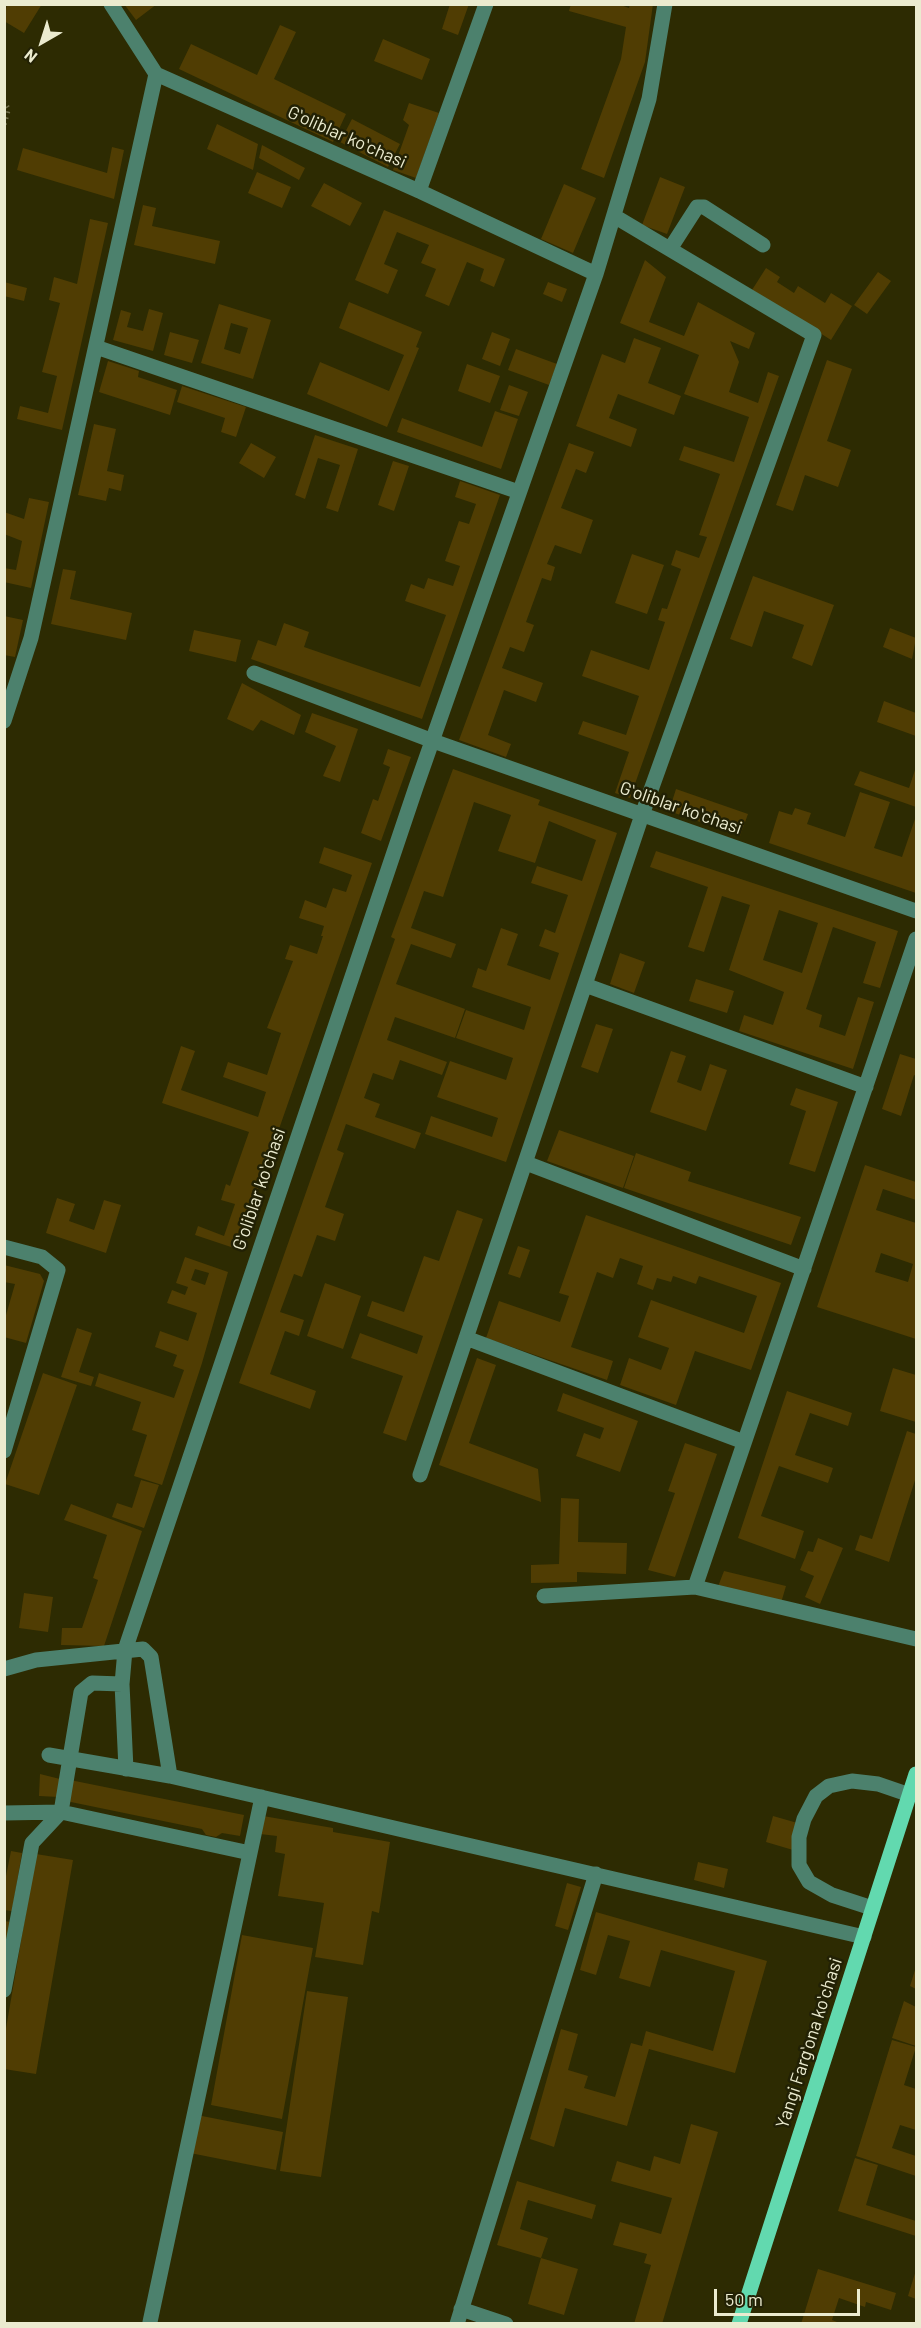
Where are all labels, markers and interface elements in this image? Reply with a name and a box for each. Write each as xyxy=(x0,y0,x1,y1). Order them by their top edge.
north arrow xyxy=(12,12,72,72)
text: N xyxy=(20,46,40,67)
street label: Gʻoliblar koʻchasi xyxy=(284,101,410,173)
street label: Gʻoliblar koʻchasi xyxy=(617,777,745,839)
street label: Gʻoliblar koʻchasi xyxy=(228,1125,290,1253)
street label: Yangi Fargʻona koʻchasi xyxy=(771,1955,847,2131)
scale bar xyxy=(717,2277,862,2315)
text: 50 m xyxy=(725,2288,763,2310)

